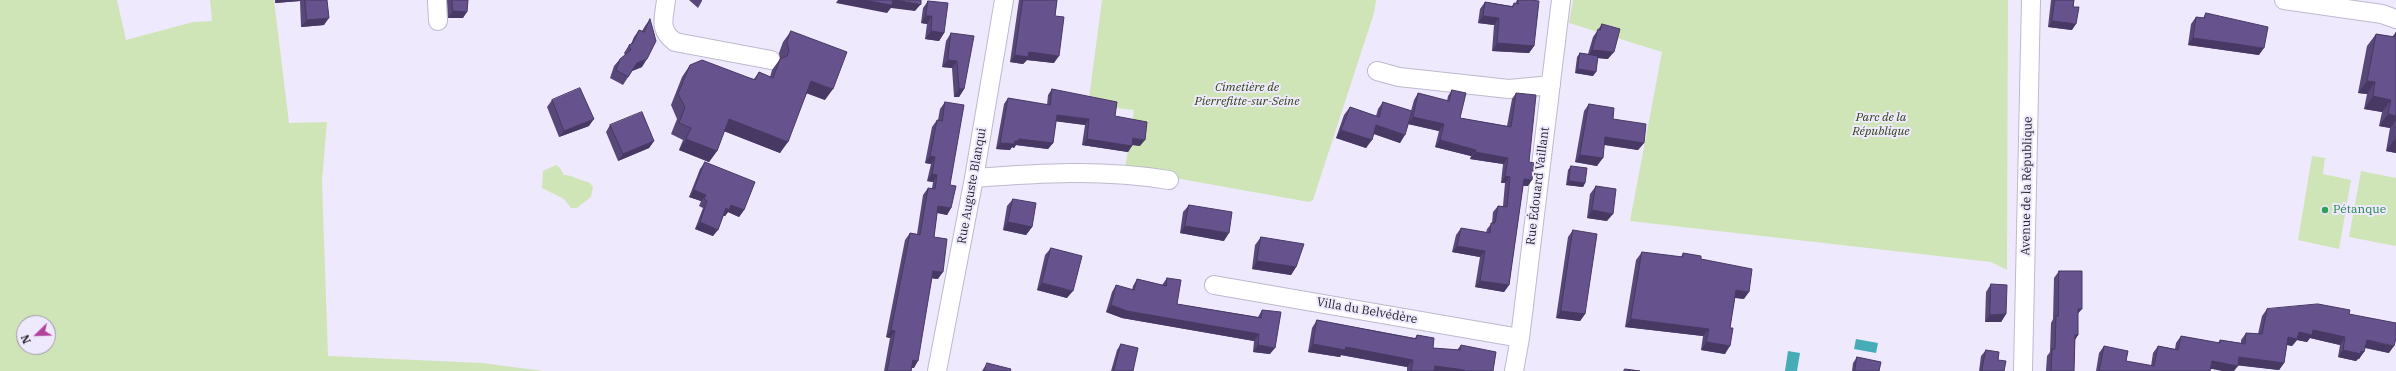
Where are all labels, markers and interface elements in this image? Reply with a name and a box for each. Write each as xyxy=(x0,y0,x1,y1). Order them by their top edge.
park label: Cimetière de Pierrefitte-sur-Seine xyxy=(1195,81,1299,109)
park label: Parc de la République xyxy=(1852,111,1910,139)
street label: Avenue de la République xyxy=(2019,116,2035,256)
street label: Rue Édouard Vaillant xyxy=(1524,126,1552,246)
street label: Rue Auguste Blanqui xyxy=(955,127,989,245)
place label: Pétanque xyxy=(2333,203,2386,217)
marker: Pétanque xyxy=(2320,205,2330,215)
street label: Villa du Belvédère xyxy=(1316,295,1418,327)
north arrow xyxy=(16,315,56,355)
text: N xyxy=(18,333,34,346)

